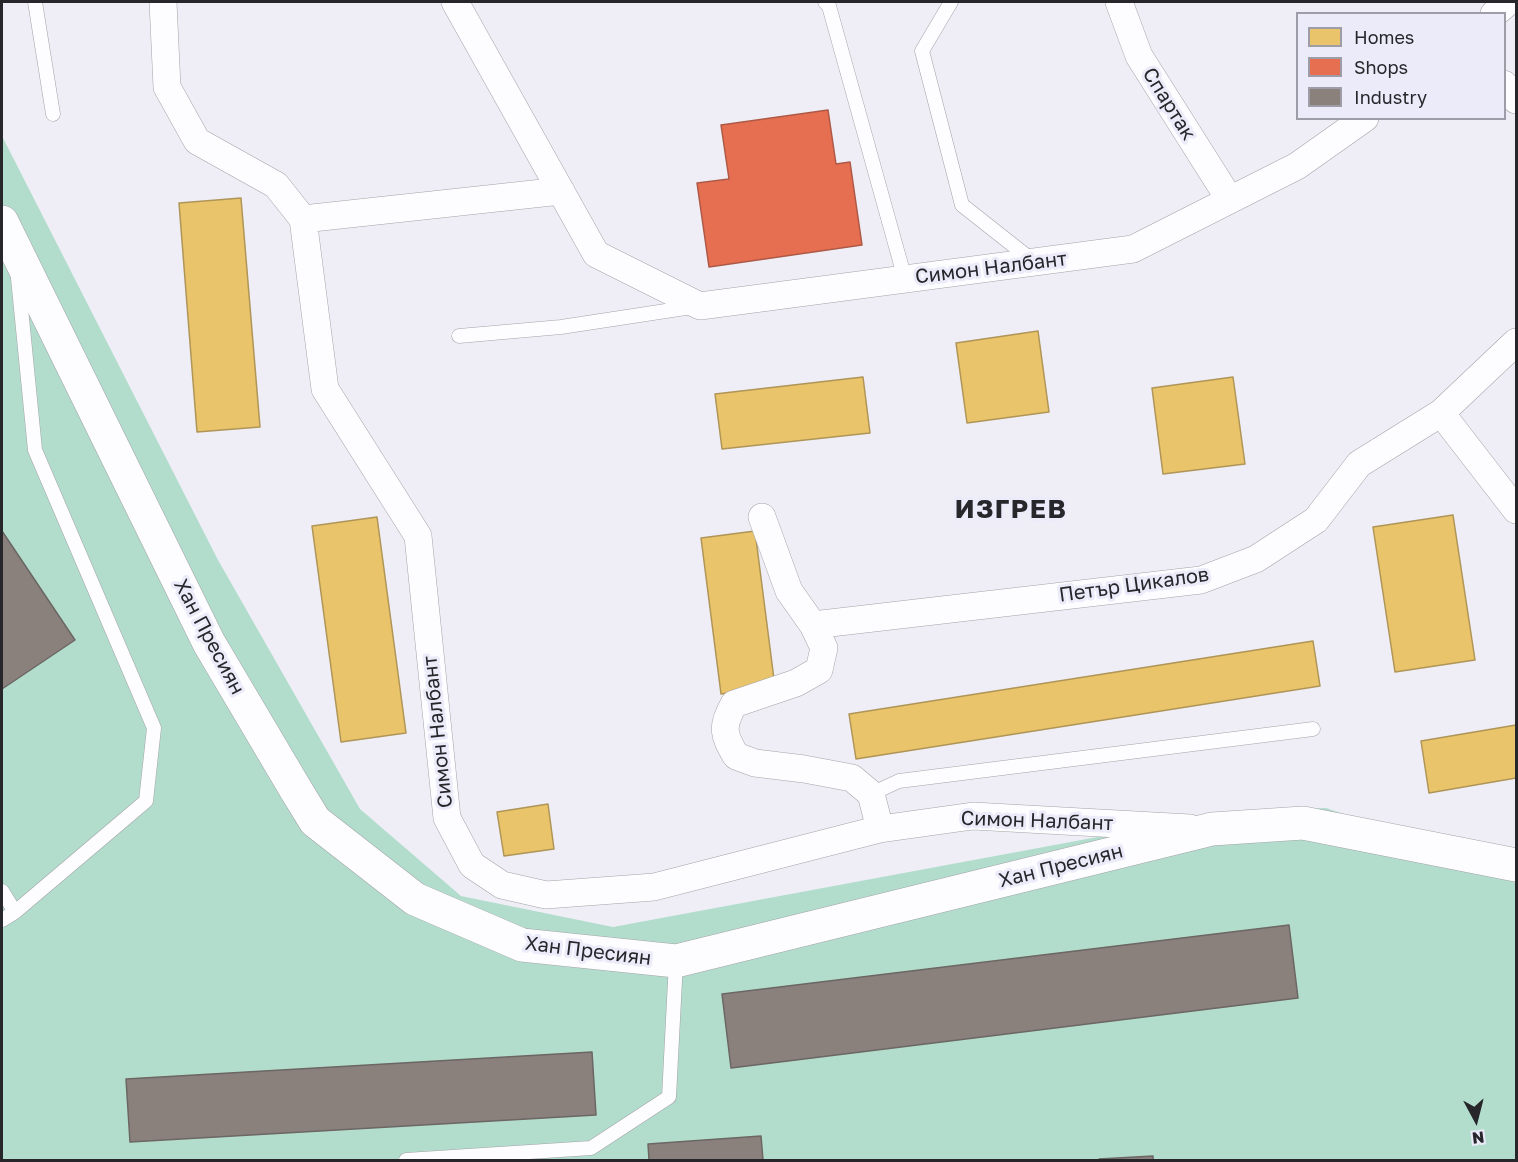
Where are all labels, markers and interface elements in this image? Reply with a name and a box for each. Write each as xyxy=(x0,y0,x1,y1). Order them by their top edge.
legend xyxy=(1296,12,1506,120)
text: Homes xyxy=(1354,26,1414,48)
text: Shops xyxy=(1354,56,1408,78)
street label: Спартак xyxy=(1137,63,1201,145)
text: Industry xyxy=(1354,86,1427,108)
street label: Симон Налбант xyxy=(914,247,1068,289)
district label: ИЗГРЕВ xyxy=(955,494,1067,526)
street label: Петър Цикалов xyxy=(1057,563,1211,607)
street label: Хан Пресиян xyxy=(169,575,249,699)
street label: Симон Налбант xyxy=(418,655,458,809)
street label: Симон Налбант xyxy=(960,806,1114,836)
street label: Хан Пресиян xyxy=(996,839,1126,893)
street label: Хан Пресиян xyxy=(523,931,653,971)
north arrow xyxy=(1446,1090,1506,1150)
text: N xyxy=(1471,1127,1485,1149)

